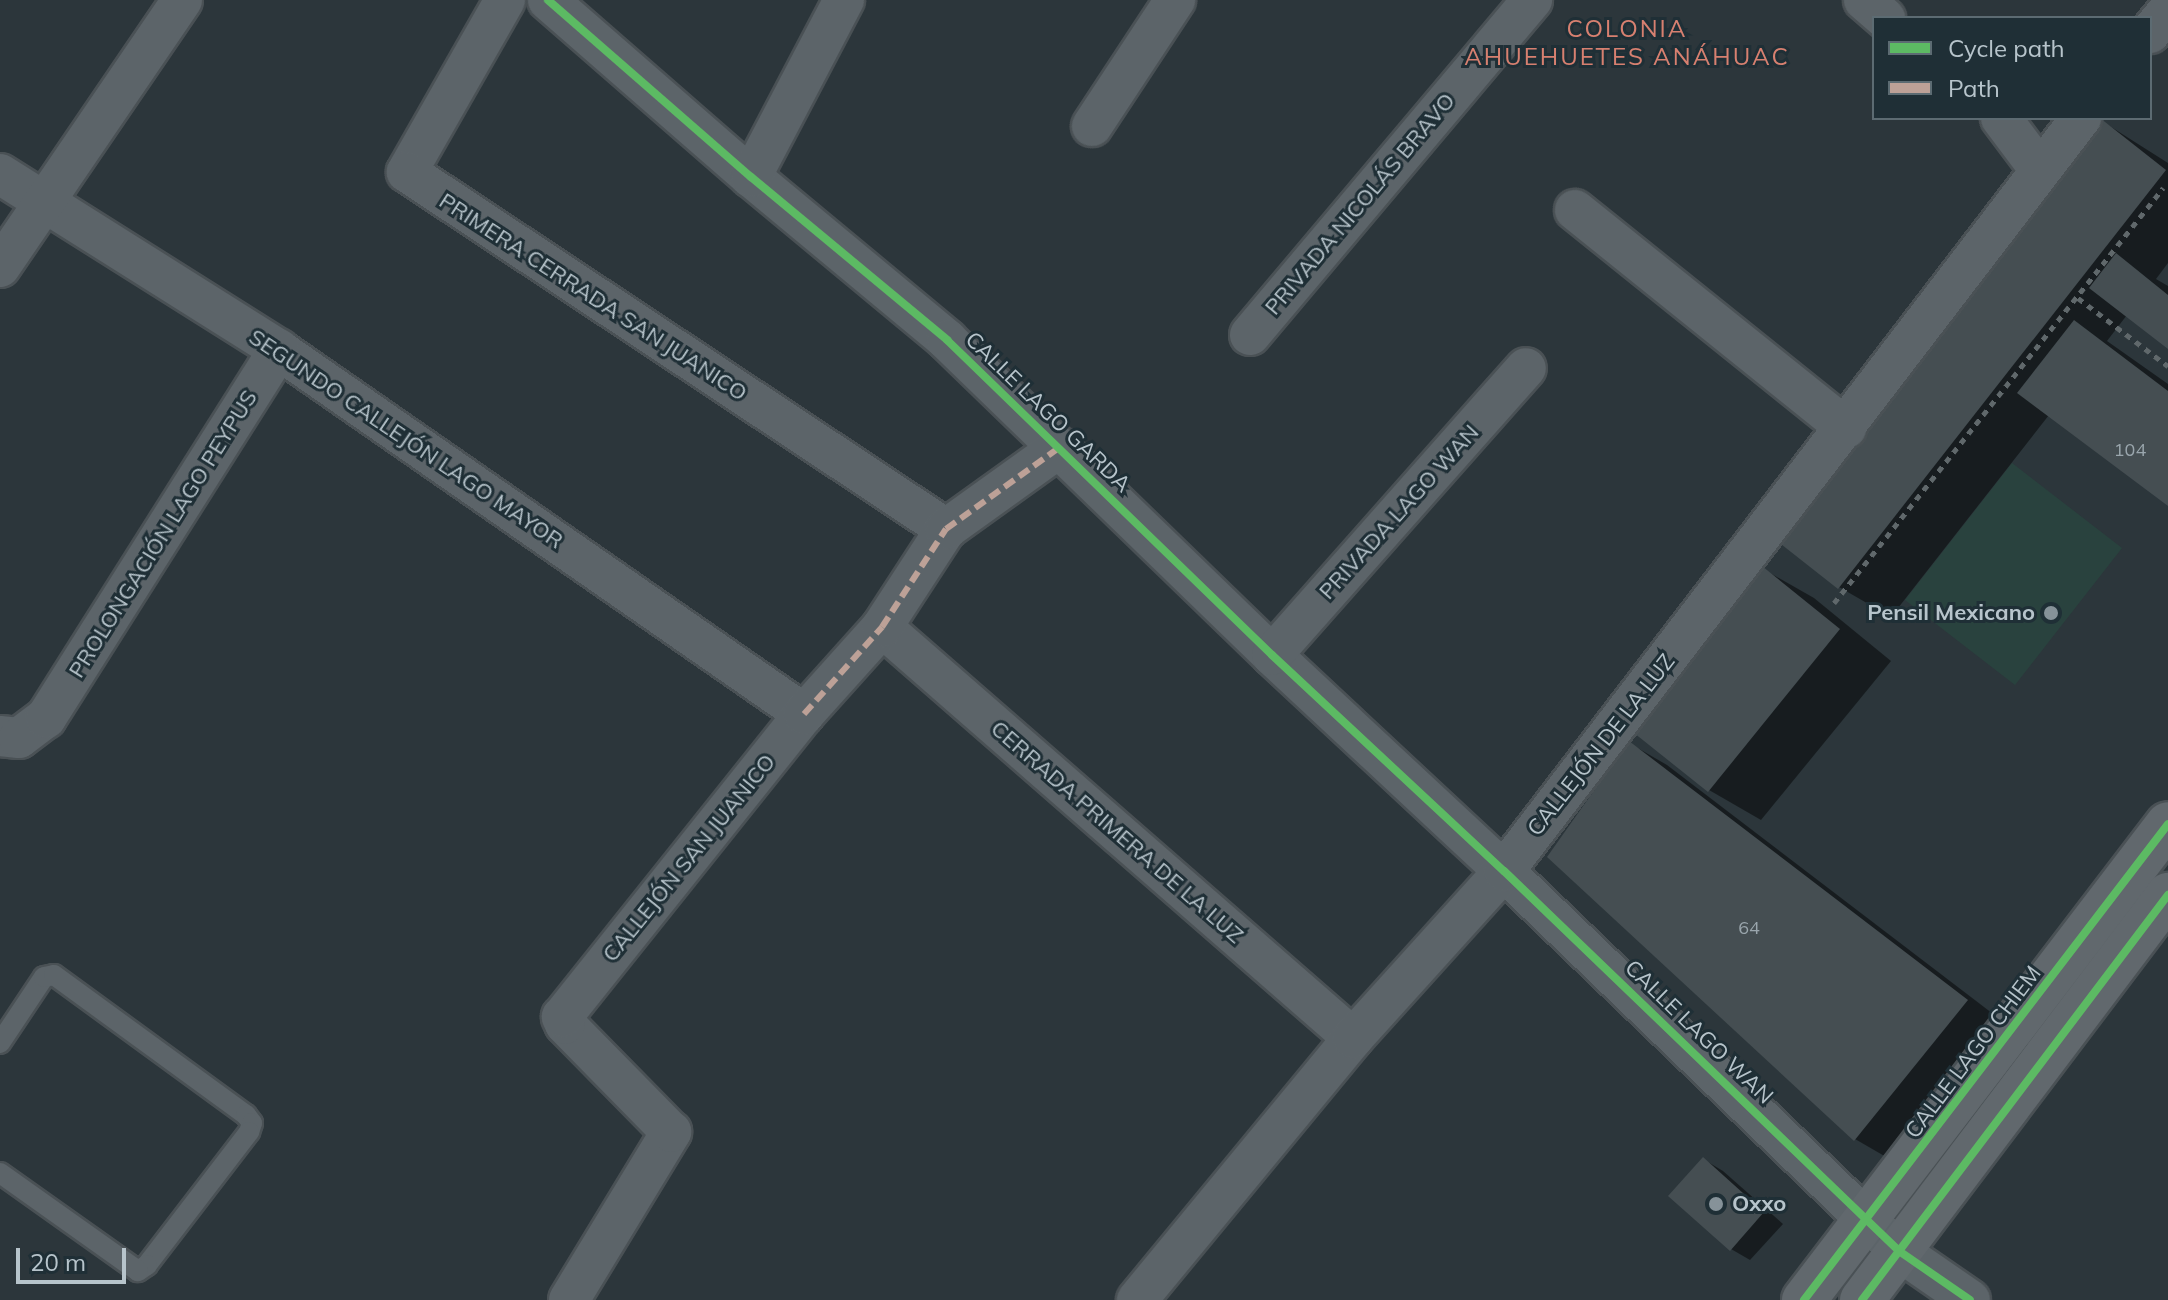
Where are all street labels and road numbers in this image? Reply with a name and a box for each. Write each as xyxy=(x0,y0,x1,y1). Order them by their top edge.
street label: PRIVADA NICOLÁS BRAVO xyxy=(1260,88,1460,320)
street label: PRIMERA CERRADA SAN JUANICO xyxy=(434,188,752,406)
street label: SEGUNDO CALLEJÓN LAGO MAYOR xyxy=(244,324,568,554)
street label: CALLE LAGO GARDA xyxy=(960,326,1136,498)
street label: PROLONGACIÓN LAGO PEYPUS xyxy=(63,385,263,683)
street label: PRIVADA LAGO WAN xyxy=(1314,419,1484,605)
street label: CALLEJÓN DE LA LUZ xyxy=(1522,649,1680,841)
street label: CERRADA PRIMERA DE LA LUZ xyxy=(986,715,1248,949)
street label: CALLEJÓN SAN JUANICO xyxy=(597,749,781,967)
street label: CALLE LAGO WAN xyxy=(1619,955,1779,1109)
street label: CALLE LAGO CHIEM xyxy=(1900,961,2046,1143)

